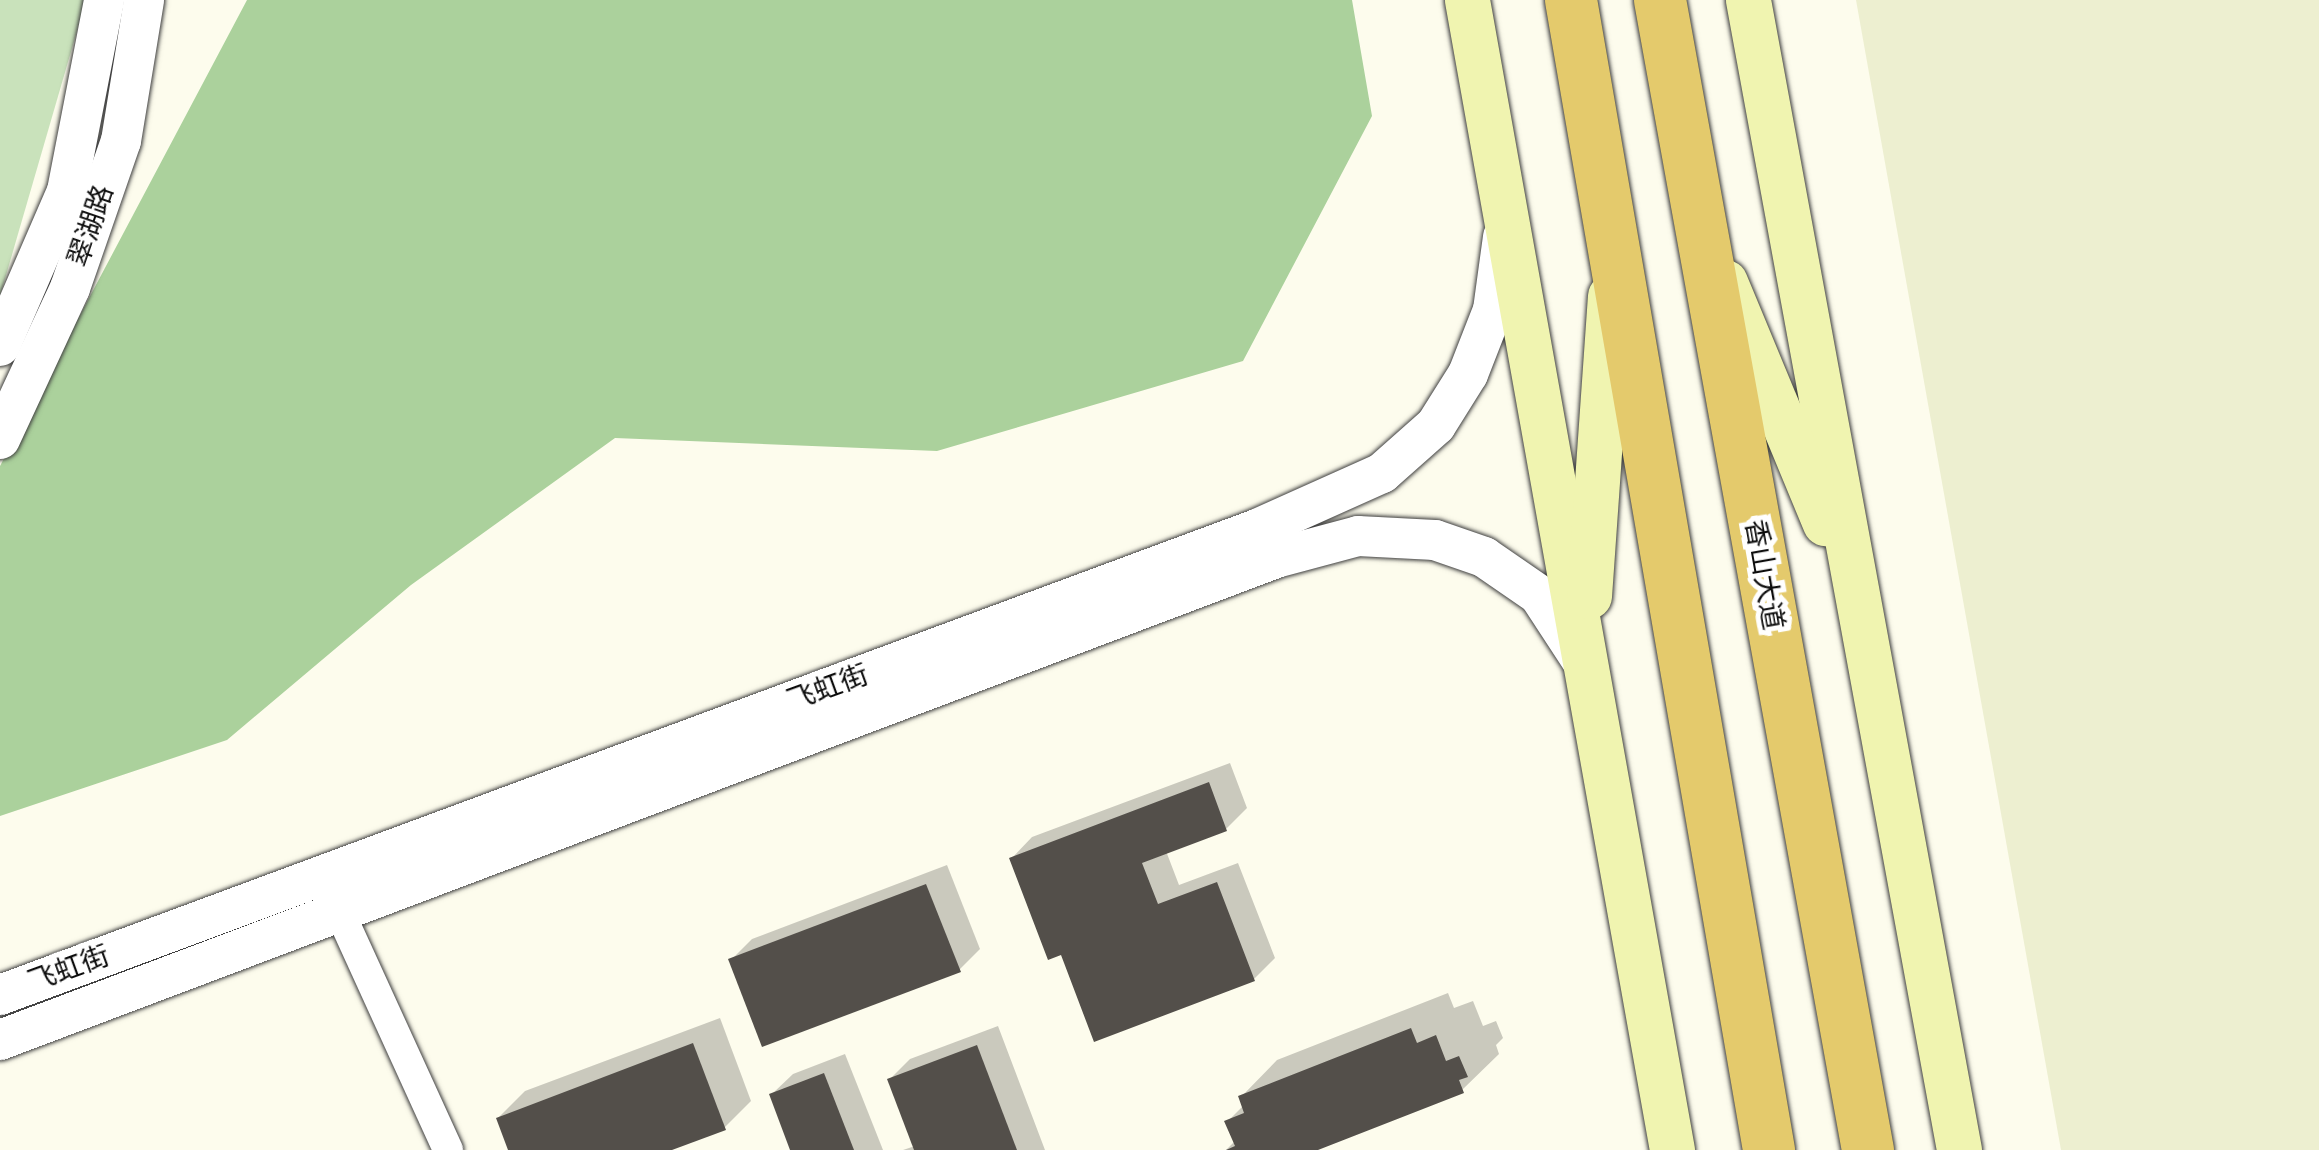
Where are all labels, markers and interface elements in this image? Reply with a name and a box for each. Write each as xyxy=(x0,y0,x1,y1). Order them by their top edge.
street label: 翠湖路 xyxy=(61,181,121,271)
street label: 香山大道 xyxy=(1738,517,1790,633)
street label: 飞虹街 xyxy=(783,658,873,718)
street label: 飞虹街 xyxy=(24,939,114,999)

